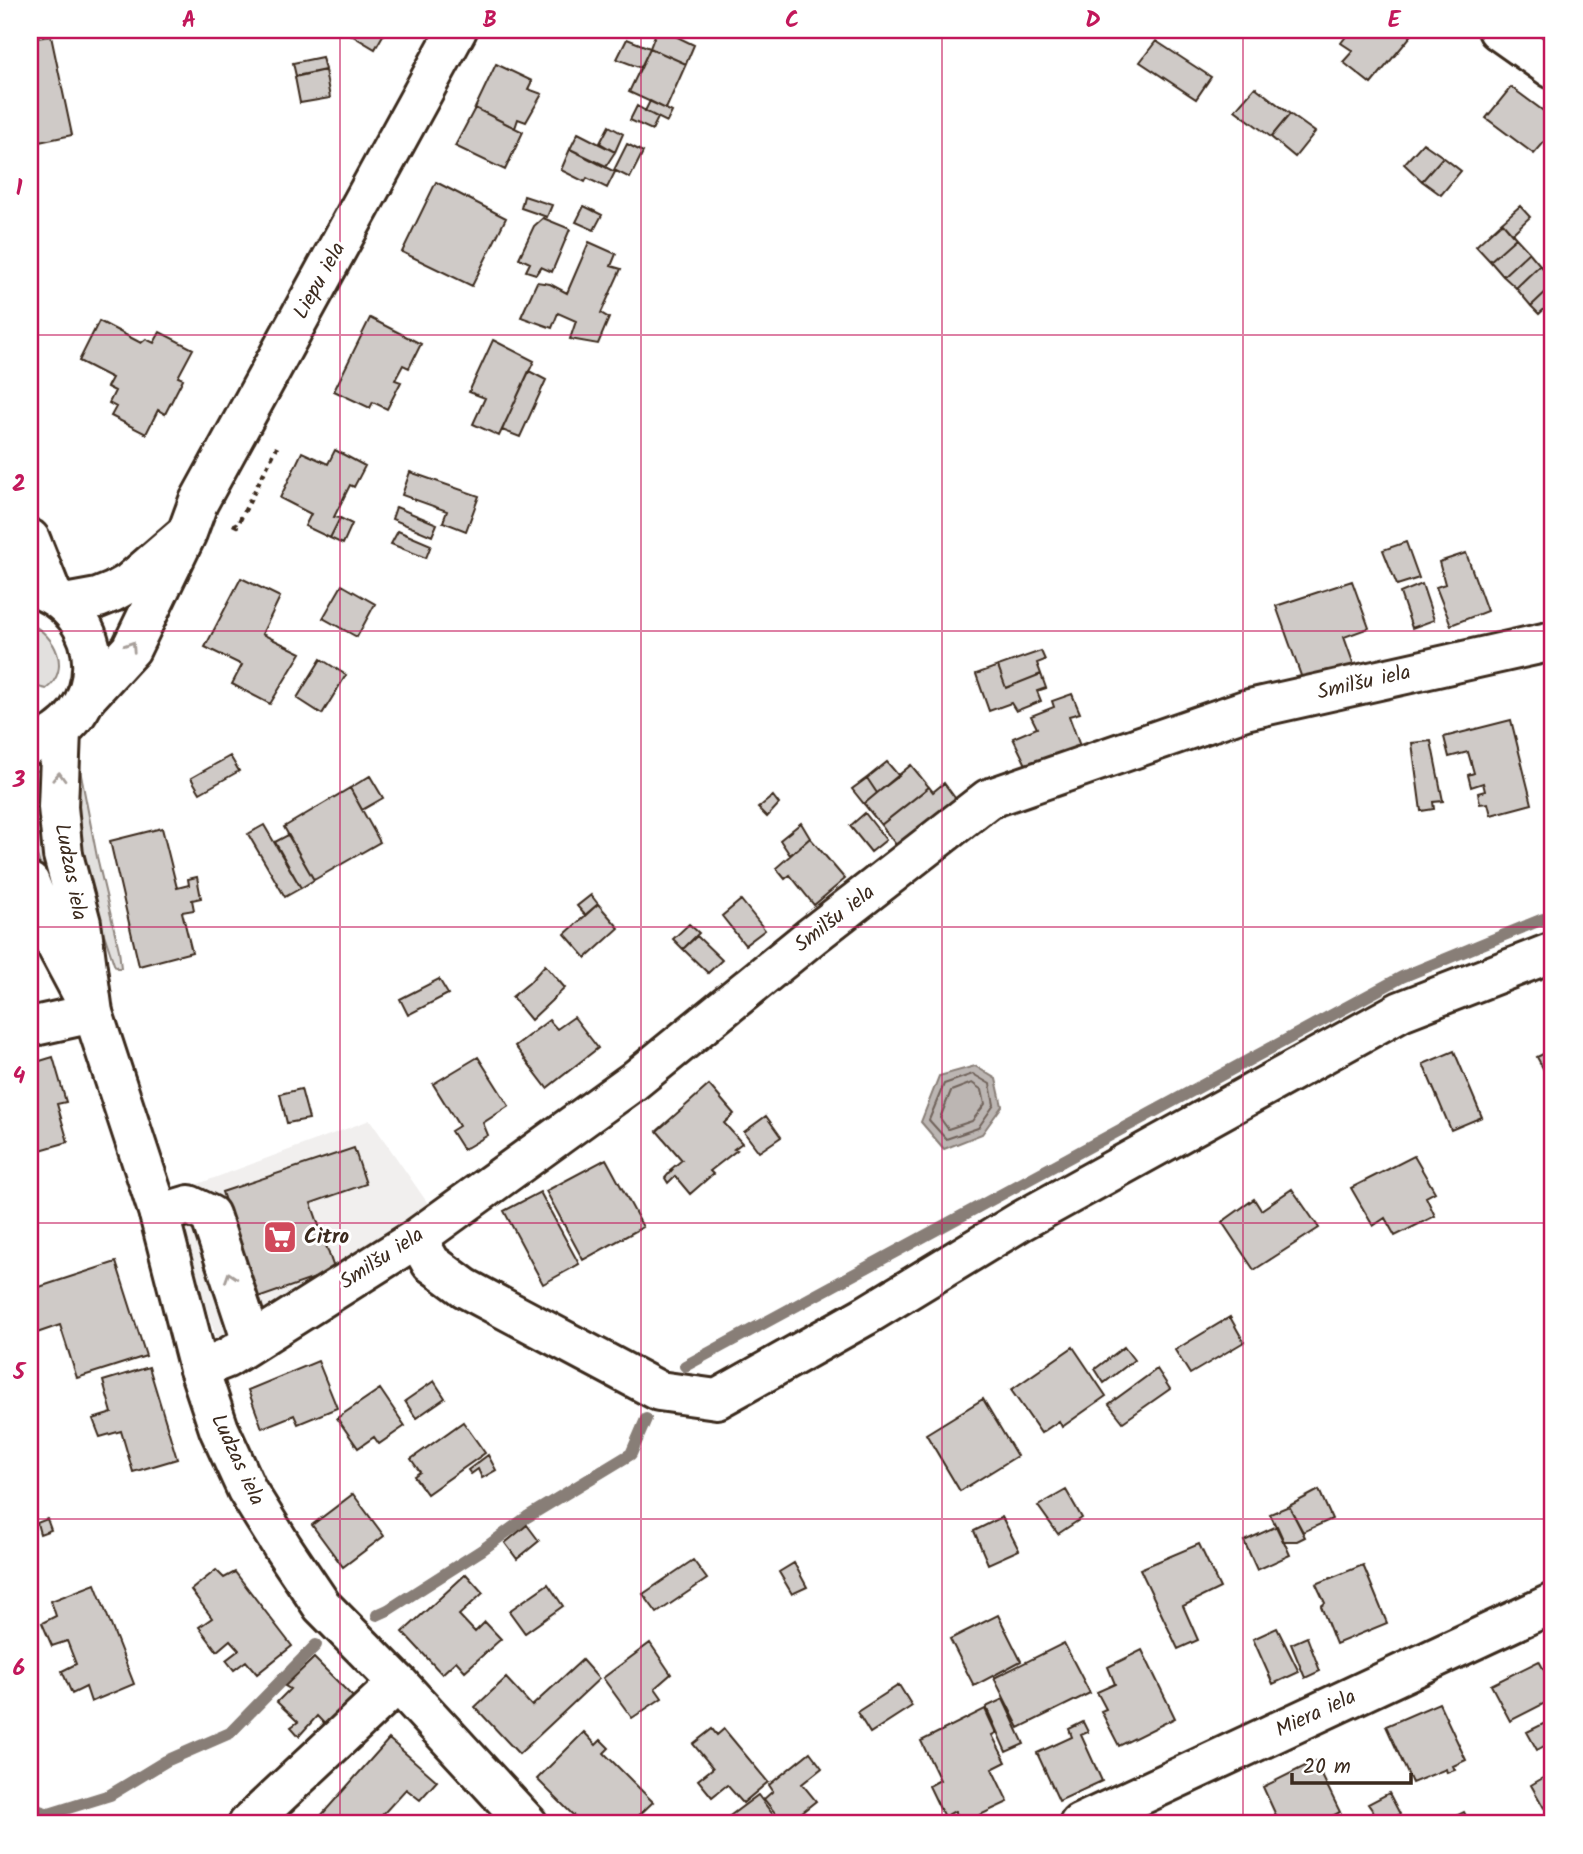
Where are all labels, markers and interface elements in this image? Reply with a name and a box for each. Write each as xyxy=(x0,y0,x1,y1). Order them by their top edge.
text: A xyxy=(182,3,196,39)
text: B xyxy=(483,3,497,39)
text: C xyxy=(785,3,799,39)
text: D xyxy=(1085,3,1101,39)
text: E xyxy=(1388,3,1402,39)
text: 1 xyxy=(16,171,23,207)
street label: Liepu iela xyxy=(285,236,355,326)
text: 2 xyxy=(12,467,26,503)
one-way arrow xyxy=(123,640,136,653)
street label: Smilšu iela xyxy=(1314,656,1414,710)
text: 3 xyxy=(12,763,26,799)
one-way arrow xyxy=(51,771,66,782)
street label: Ludzas iela xyxy=(44,821,96,923)
street label: Smilšu iela xyxy=(787,877,883,961)
text: 4 xyxy=(13,1059,26,1095)
supermarket icon: Citro xyxy=(261,1218,299,1256)
street label: Smilšu iela xyxy=(333,1219,431,1299)
place label: Citro xyxy=(304,1221,349,1254)
one-way arrow xyxy=(224,1272,239,1284)
text: 5 xyxy=(12,1355,27,1391)
street label: Ludzas iela xyxy=(201,1409,273,1511)
text: 6 xyxy=(13,1651,25,1687)
street label: Miera iela xyxy=(1270,1681,1362,1747)
scale bar xyxy=(1292,1742,1412,1786)
text: 20 m xyxy=(1303,1751,1351,1784)

